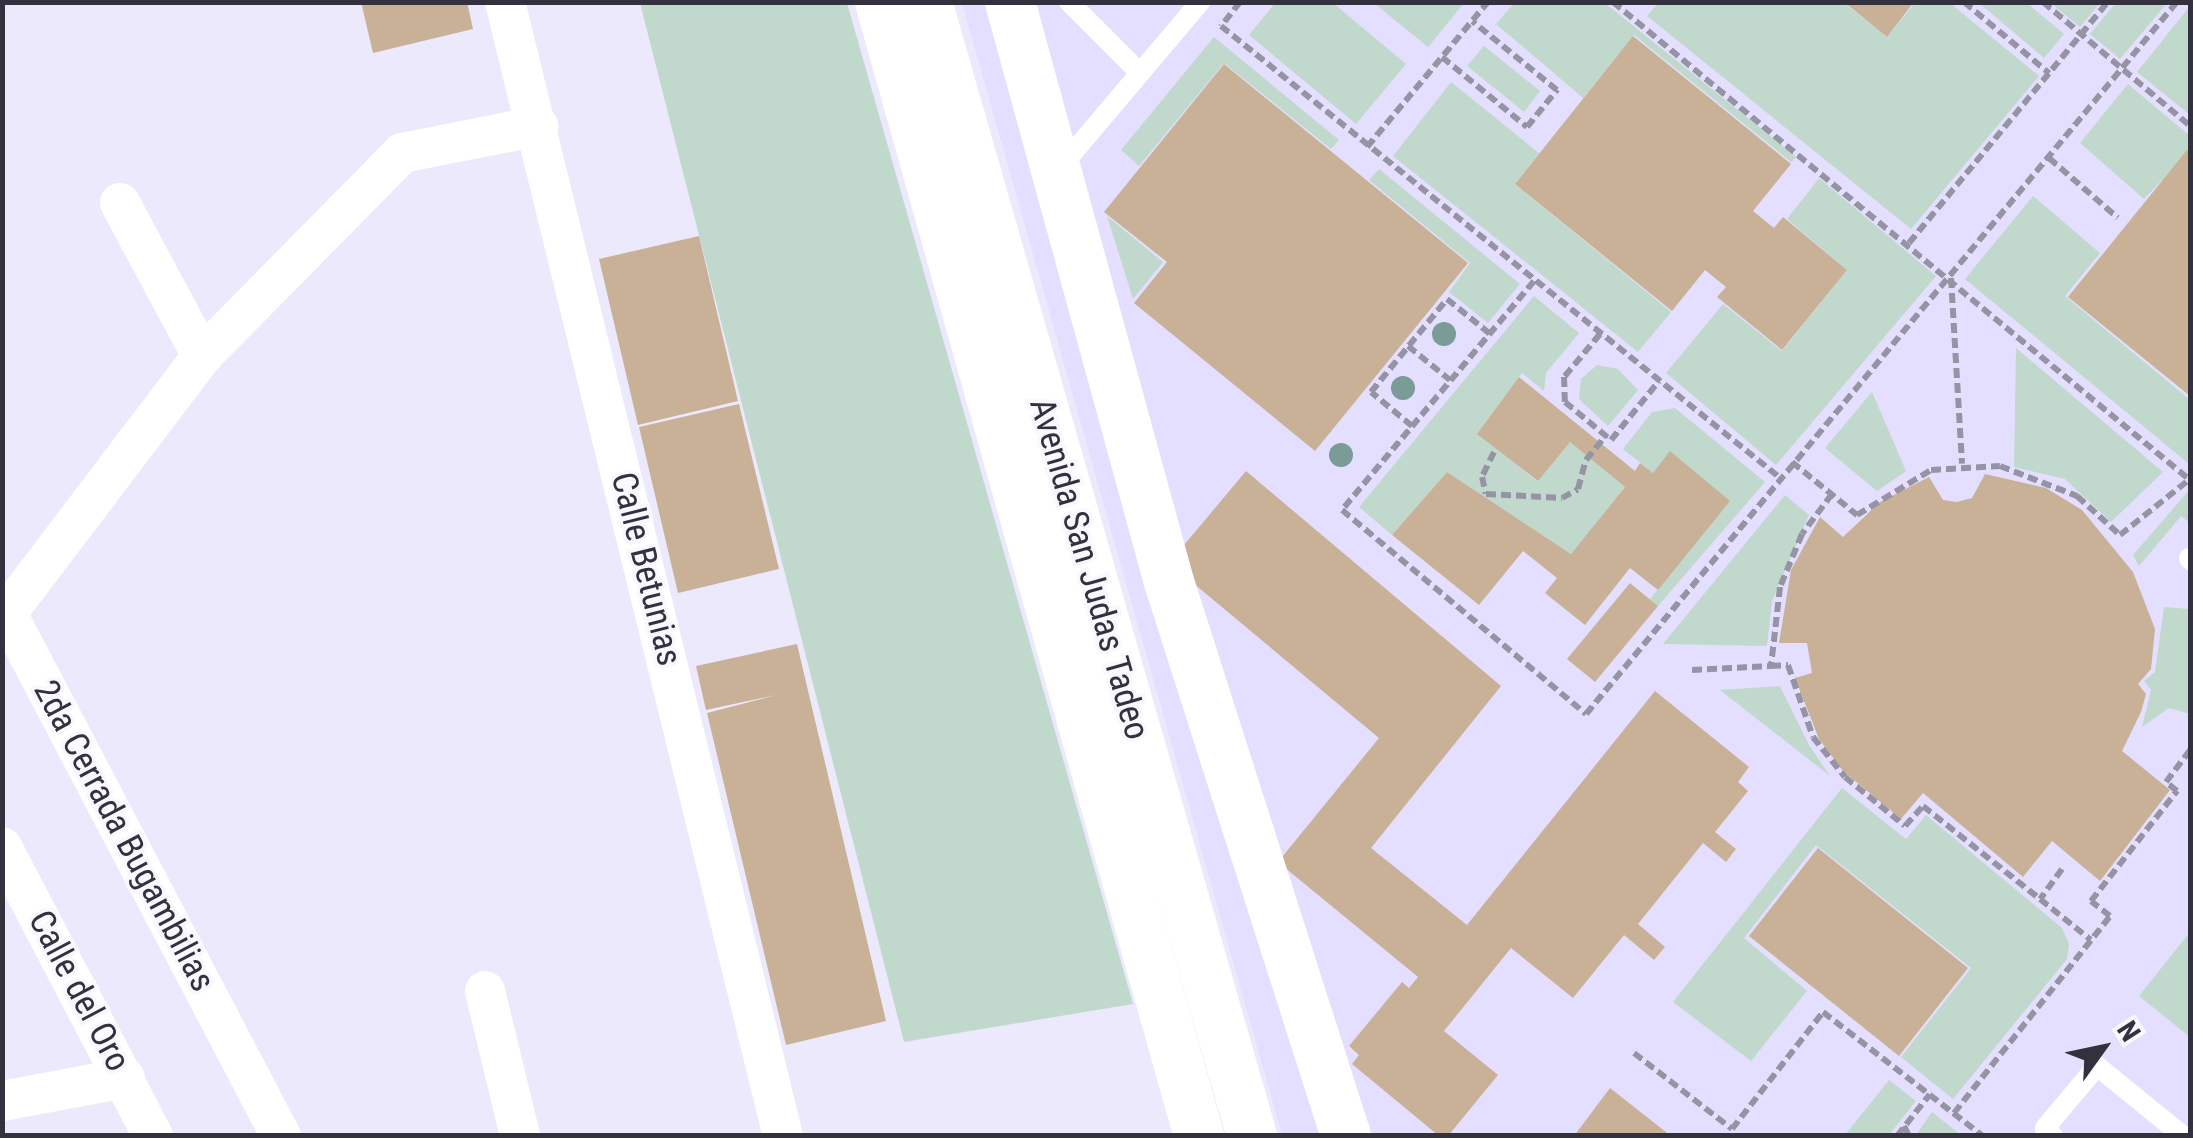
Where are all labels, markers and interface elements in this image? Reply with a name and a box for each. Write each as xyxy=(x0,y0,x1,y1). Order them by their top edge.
street label: Avenida San Judas Tadeo xyxy=(1020,393,1158,745)
street label: Calle Betunias xyxy=(602,468,690,670)
street label: 2da Cerrada Bugambilias xyxy=(24,674,224,998)
street label: Calle del Oro xyxy=(19,903,139,1079)
north arrow xyxy=(2053,998,2153,1098)
text: N xyxy=(2110,1015,2147,1048)

